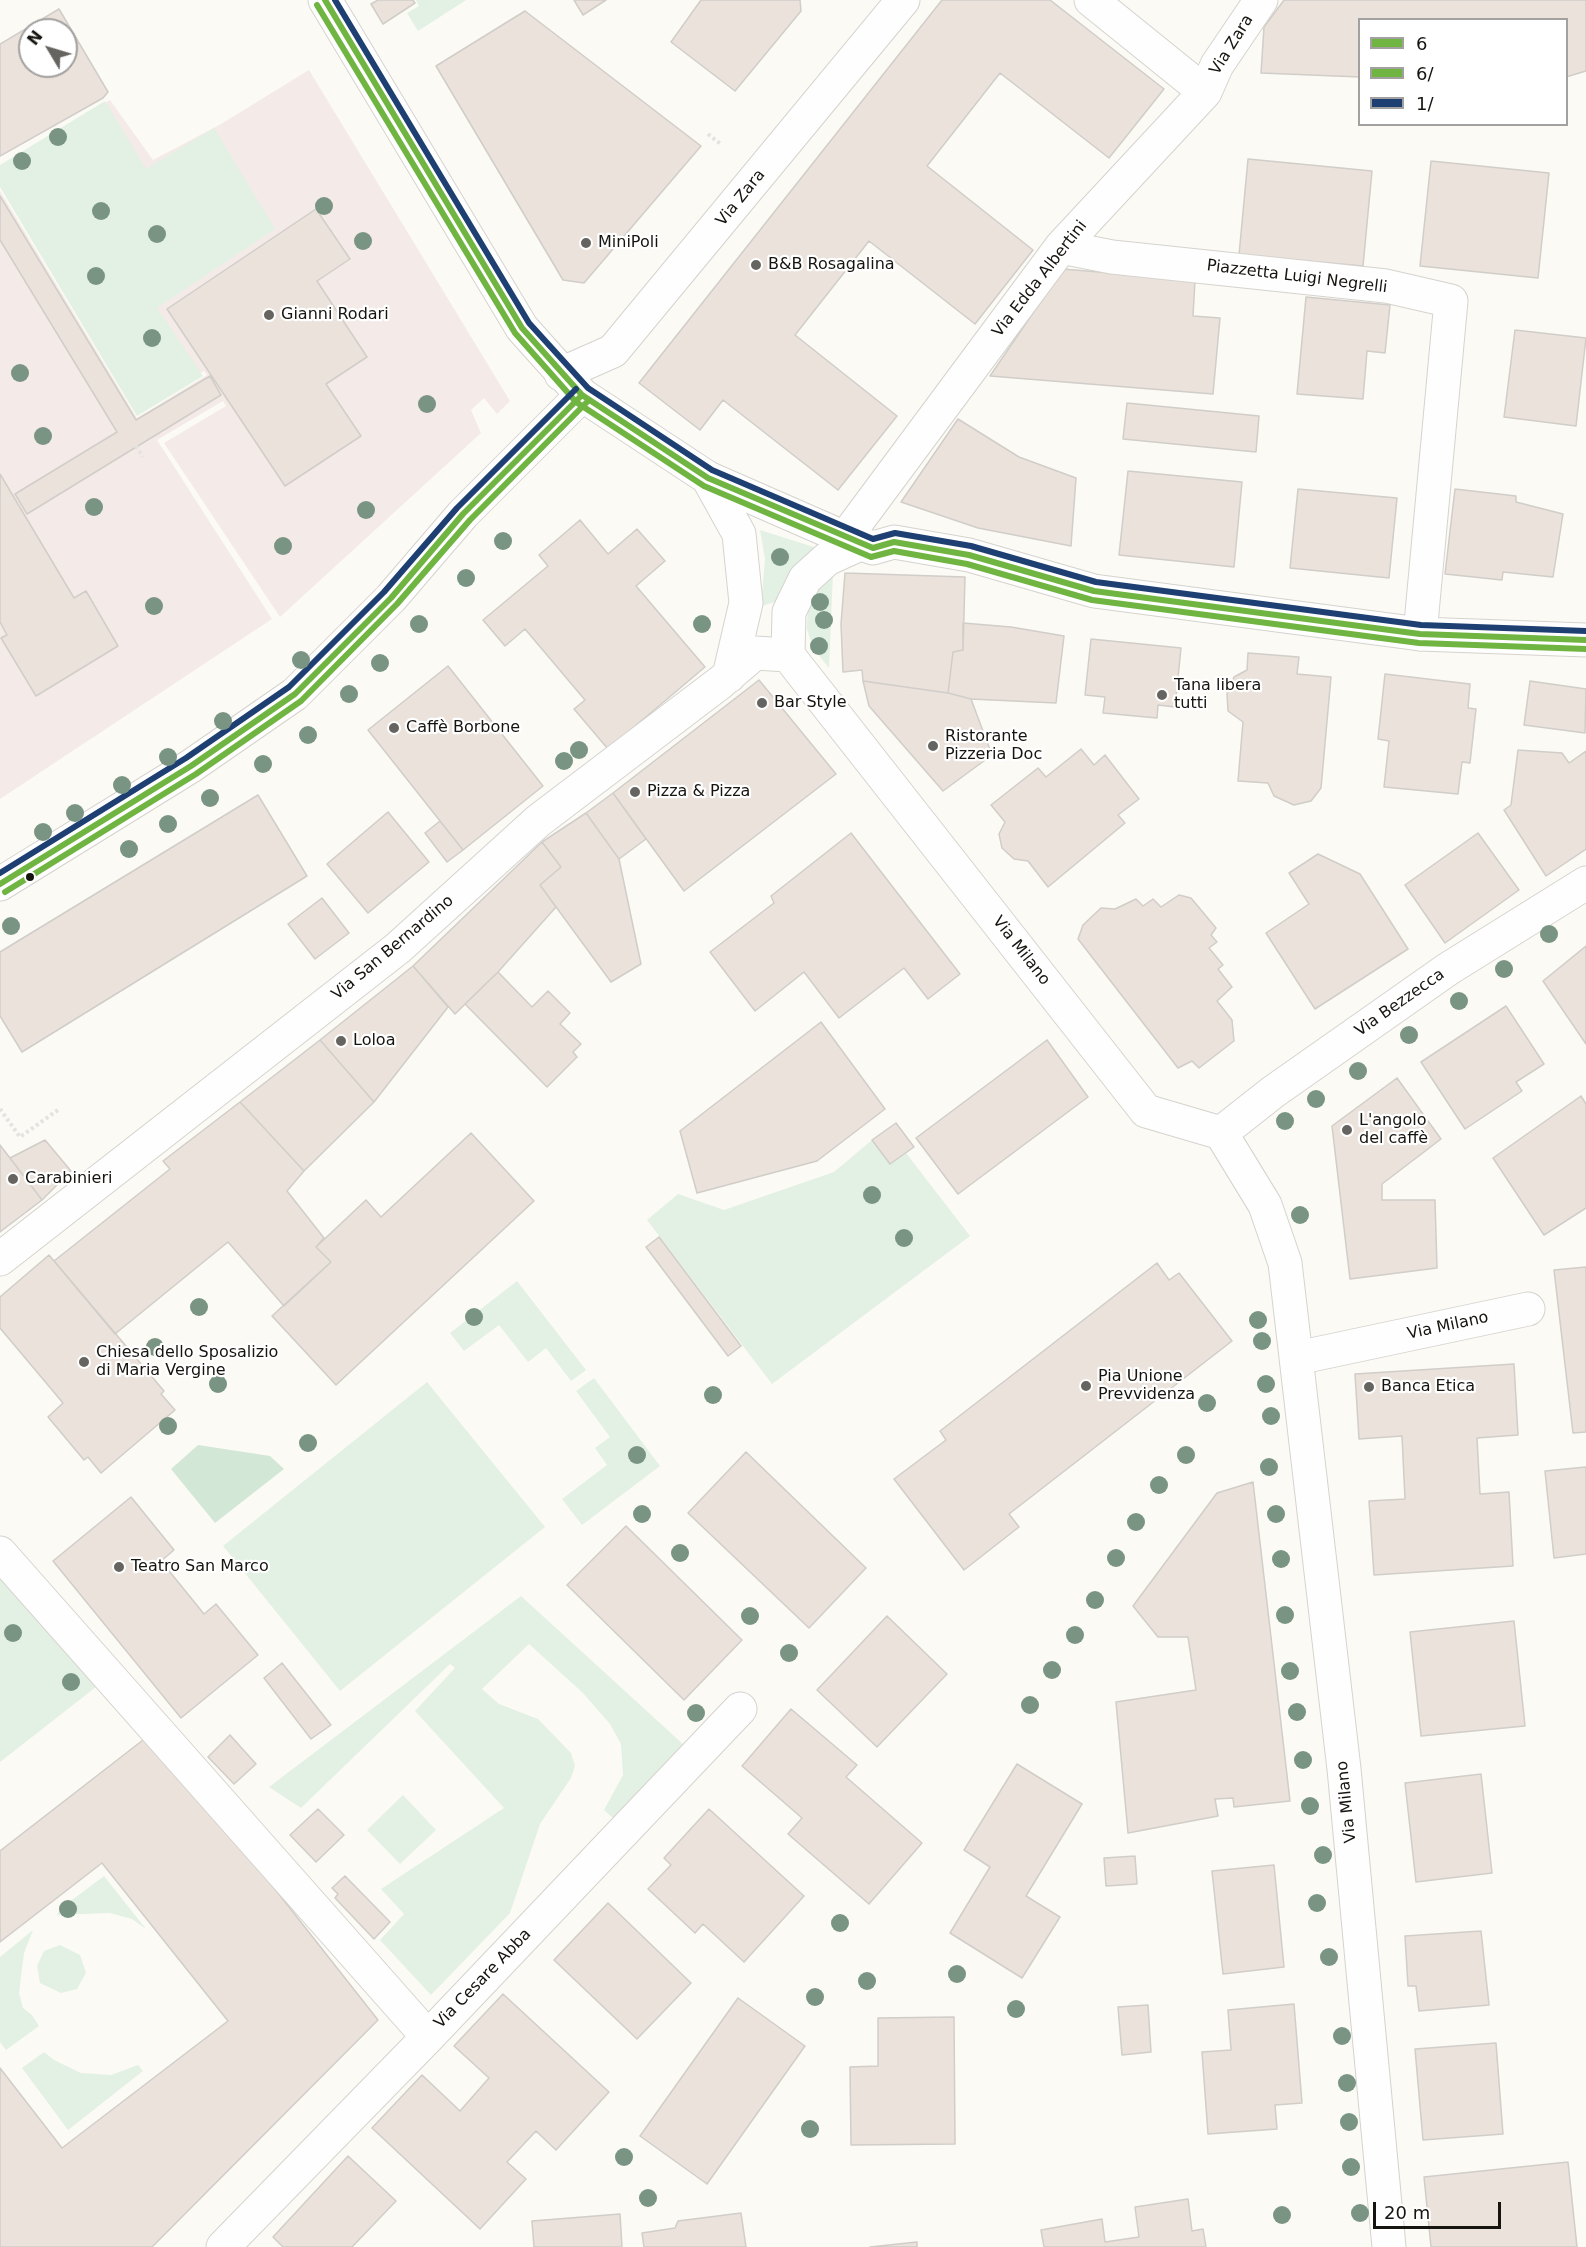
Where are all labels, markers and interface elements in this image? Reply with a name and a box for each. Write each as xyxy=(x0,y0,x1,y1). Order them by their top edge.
street label: Via Zara xyxy=(1206,11,1258,79)
north arrow xyxy=(18,18,78,78)
legend xyxy=(1358,18,1568,126)
text: N xyxy=(23,27,47,49)
text: 6 xyxy=(1416,33,1427,54)
text: 6/ xyxy=(1416,63,1434,84)
text: 1/ xyxy=(1416,93,1434,114)
street label: Via Zara xyxy=(712,166,770,230)
street label: Via Edda Albertini xyxy=(989,217,1091,341)
place label: MiniPoli xyxy=(598,233,659,253)
marker: MiniPoli xyxy=(579,236,593,250)
place label: B&B Rosagalina xyxy=(768,255,895,275)
street label: Piazzetta Luigi Negrelli xyxy=(1206,256,1388,298)
marker: B&B Rosagalina xyxy=(749,258,763,272)
place label: Gianni Rodari xyxy=(281,305,389,325)
marker: Gianni Rodari xyxy=(262,308,276,322)
place label: Tana libera tutti xyxy=(1174,676,1261,714)
marker: Tana libera tutti xyxy=(1155,688,1169,702)
place label: Bar Style xyxy=(774,693,847,713)
marker: Bar Style xyxy=(755,696,769,710)
place label: Caffè Borbone xyxy=(406,718,520,738)
marker: Caffè Borbone xyxy=(387,721,401,735)
place label: Ristorante Pizzeria Doc xyxy=(945,727,1042,765)
marker: Ristorante Pizzeria Doc xyxy=(926,739,940,753)
place label: Pizza & Pizza xyxy=(647,782,750,802)
marker: Pizza & Pizza xyxy=(628,785,642,799)
unlabelled marker xyxy=(24,871,36,883)
street label: Via San Bernardino xyxy=(328,891,458,1005)
street label: Via Milano xyxy=(988,913,1054,989)
street label: Via Bezzecca xyxy=(1352,965,1448,1041)
place label: Loloa xyxy=(353,1031,395,1051)
marker: Loloa xyxy=(334,1034,348,1048)
place label: L'angolo del caffè xyxy=(1359,1111,1428,1149)
marker: L'angolo del caffè xyxy=(1340,1123,1354,1137)
place label: Carabinieri xyxy=(25,1169,112,1189)
marker: Carabinieri xyxy=(6,1172,20,1186)
street label: Via Milano xyxy=(1406,1308,1490,1344)
place label: Chiesa dello Sposalizio di Maria Vergine xyxy=(96,1343,278,1381)
marker: Chiesa dello Sposalizio di Maria Vergine xyxy=(77,1355,91,1369)
place label: Pia Unione Prevvidenza xyxy=(1098,1367,1195,1405)
place label: Banca Etica xyxy=(1381,1377,1475,1397)
marker: Pia Unione Prevvidenza xyxy=(1079,1379,1093,1393)
marker: Banca Etica xyxy=(1362,1380,1376,1394)
place label: Teatro San Marco xyxy=(131,1557,269,1577)
marker: Teatro San Marco xyxy=(112,1560,126,1574)
street label: Via Milano xyxy=(1333,1760,1361,1844)
street label: Via Cesare Abba xyxy=(430,1925,536,2033)
scale bar xyxy=(1376,2190,1504,2228)
text: 20 m xyxy=(1384,2202,1430,2223)

